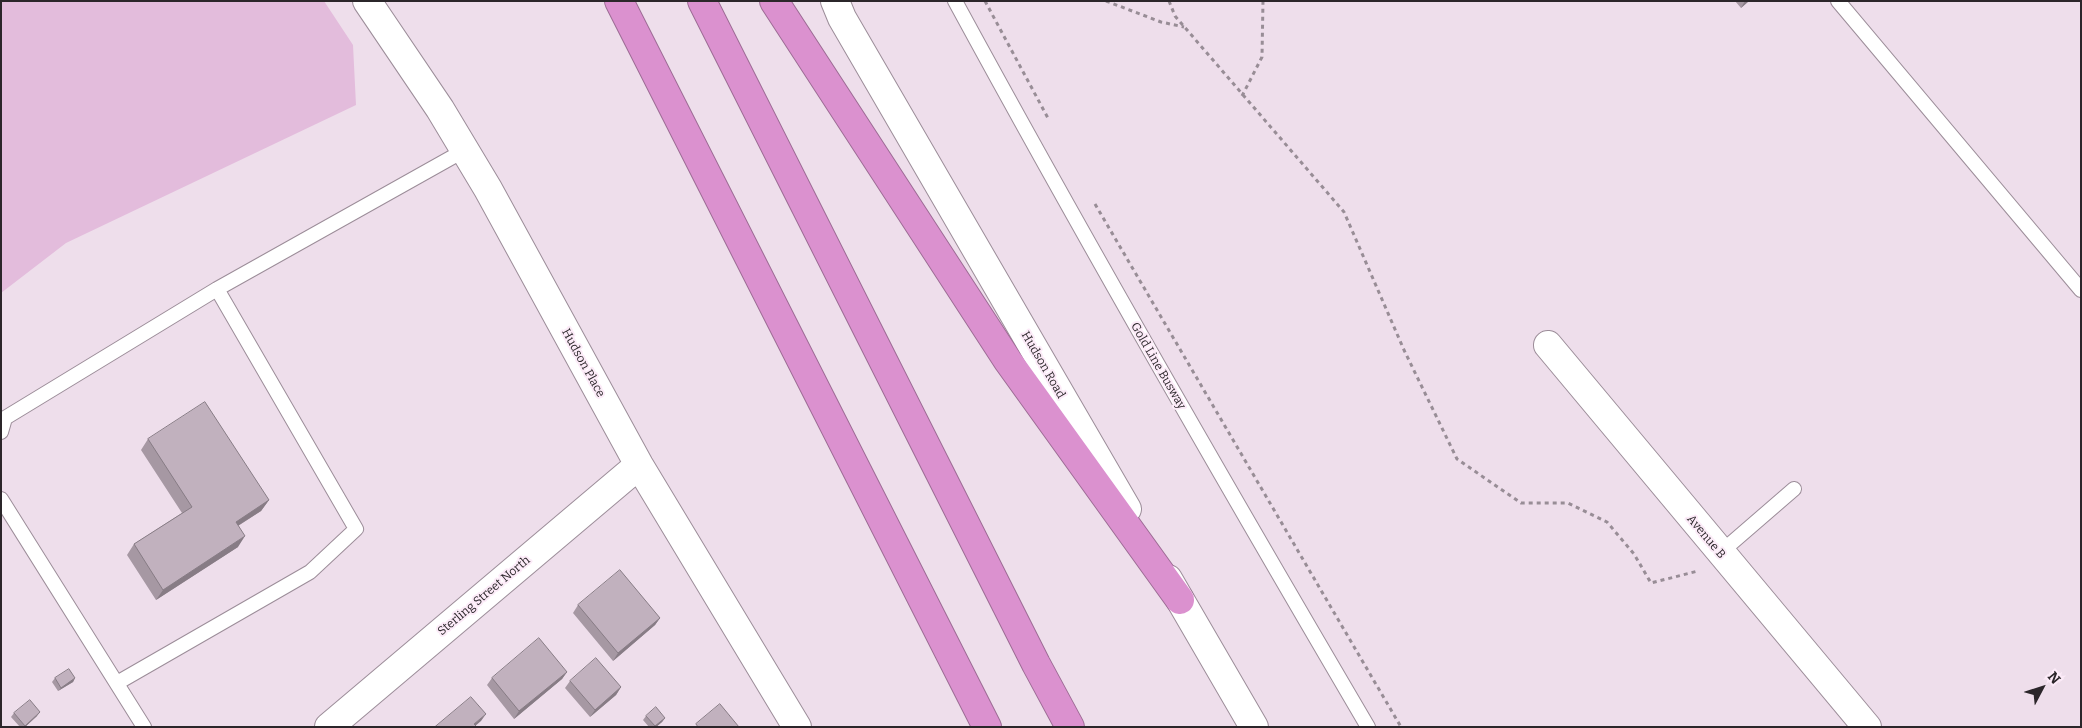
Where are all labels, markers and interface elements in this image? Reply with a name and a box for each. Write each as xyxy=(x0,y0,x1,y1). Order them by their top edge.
street label: Gold Line Busway xyxy=(1127,320,1189,412)
street label: Hudson Place xyxy=(558,326,608,400)
street label: Hudson Road xyxy=(1018,329,1068,401)
street label: Avenue B xyxy=(1684,512,1728,562)
street label: Sterling Street North xyxy=(435,553,533,639)
north arrow xyxy=(2017,663,2067,713)
text: N xyxy=(2044,668,2064,688)

